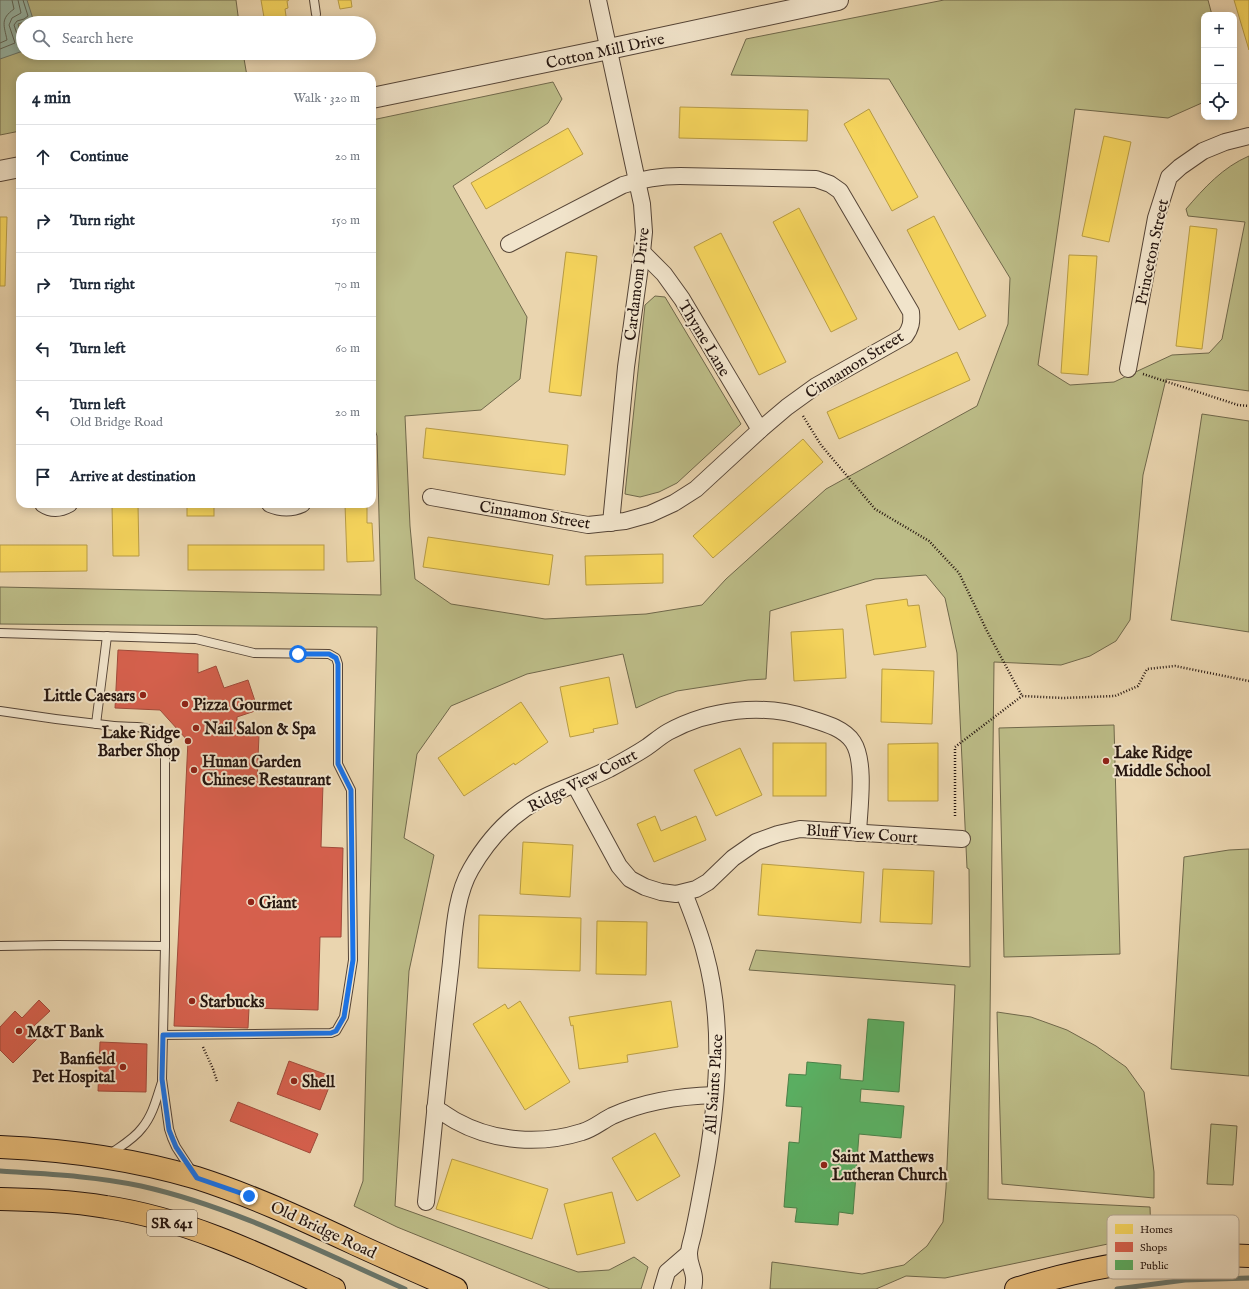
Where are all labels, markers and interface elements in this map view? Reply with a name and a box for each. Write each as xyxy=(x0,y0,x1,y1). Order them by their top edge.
map controls xyxy=(1201,12,1237,120)
button: + xyxy=(1201,12,1237,48)
search box xyxy=(16,16,376,60)
icon: search xyxy=(30,27,52,49)
text: Search here xyxy=(62,29,133,48)
street label: Cotton Mill Drive xyxy=(544,30,666,74)
button: − xyxy=(1201,48,1237,84)
button: locate xyxy=(1201,84,1237,120)
text: 4 min xyxy=(32,88,71,109)
text: Walk · 320 m xyxy=(294,90,360,107)
icon: ahead xyxy=(32,146,54,168)
text: Continue xyxy=(70,147,128,166)
text: 20 m xyxy=(335,148,360,165)
street label: Princeton Street xyxy=(1132,197,1174,307)
icon: right xyxy=(32,210,54,232)
text: Turn right xyxy=(70,211,135,230)
text: 150 m xyxy=(331,212,360,229)
street label: Cardamom Drive xyxy=(621,227,655,342)
icon: right xyxy=(32,274,54,296)
text: Turn right xyxy=(70,275,135,294)
text: 70 m xyxy=(335,276,360,293)
street label: Thyme Lane xyxy=(673,297,734,381)
street label: Cinnamon Street xyxy=(802,327,908,404)
icon: left xyxy=(32,338,54,360)
text: Turn left xyxy=(70,339,126,358)
text: 60 m xyxy=(335,340,360,357)
text: Turn left xyxy=(70,395,126,414)
icon: left xyxy=(32,402,54,424)
text: 20 m xyxy=(335,404,360,421)
text: Old Bridge Road xyxy=(70,414,163,431)
icon: arrive xyxy=(32,466,54,488)
text: Arrive at destination xyxy=(70,467,196,486)
street label: Cinnamon Street xyxy=(478,497,592,535)
route start xyxy=(289,645,307,663)
place label: Little Caesars xyxy=(44,687,135,707)
marker: Little Caesars xyxy=(138,690,148,700)
place label: Pizza Gourmet xyxy=(193,696,293,716)
marker: Pizza Gourmet xyxy=(180,699,190,709)
place label: Nail Salon & Spa xyxy=(203,720,317,740)
marker: Nail Salon & Spa xyxy=(191,723,201,733)
place label: Lake Ridge Barber Shop xyxy=(97,724,181,762)
marker: Lake Ridge Barber Shop xyxy=(183,736,193,746)
place label: Lake Ridge Middle School xyxy=(1114,744,1211,782)
street label: Ridge View Court xyxy=(525,745,641,818)
place label: Hunan Garden Chinese Restaurant xyxy=(202,753,332,791)
marker: Lake Ridge Middle School xyxy=(1101,756,1111,766)
marker: Hunan Garden Chinese Restaurant xyxy=(189,765,199,775)
street label: Bluff View Court xyxy=(805,821,919,849)
place label: Giant xyxy=(259,894,297,914)
marker: Giant xyxy=(246,897,256,907)
place label: Starbucks xyxy=(200,993,265,1013)
marker: Starbucks xyxy=(187,996,197,1006)
place label: M&T Bank xyxy=(27,1023,104,1043)
marker: M&T Bank xyxy=(14,1026,24,1036)
street label: All Saints Place xyxy=(701,1033,728,1136)
place label: Banfield Pet Hospital xyxy=(32,1050,116,1088)
marker: Banfield Pet Hospital xyxy=(118,1062,128,1072)
place label: Shell xyxy=(302,1073,335,1093)
marker: Shell xyxy=(289,1076,299,1086)
place label: Saint Matthews Lutheran Church xyxy=(832,1148,948,1186)
marker: Saint Matthews Lutheran Church xyxy=(819,1160,829,1170)
route end xyxy=(240,1187,258,1205)
street label: Old Bridge Road xyxy=(267,1198,380,1264)
road number: SR 641 xyxy=(147,1210,197,1236)
legend xyxy=(1107,1215,1239,1279)
text: Homes xyxy=(1140,1223,1173,1237)
text: Shops xyxy=(1140,1241,1167,1255)
text: Public xyxy=(1140,1259,1169,1273)

